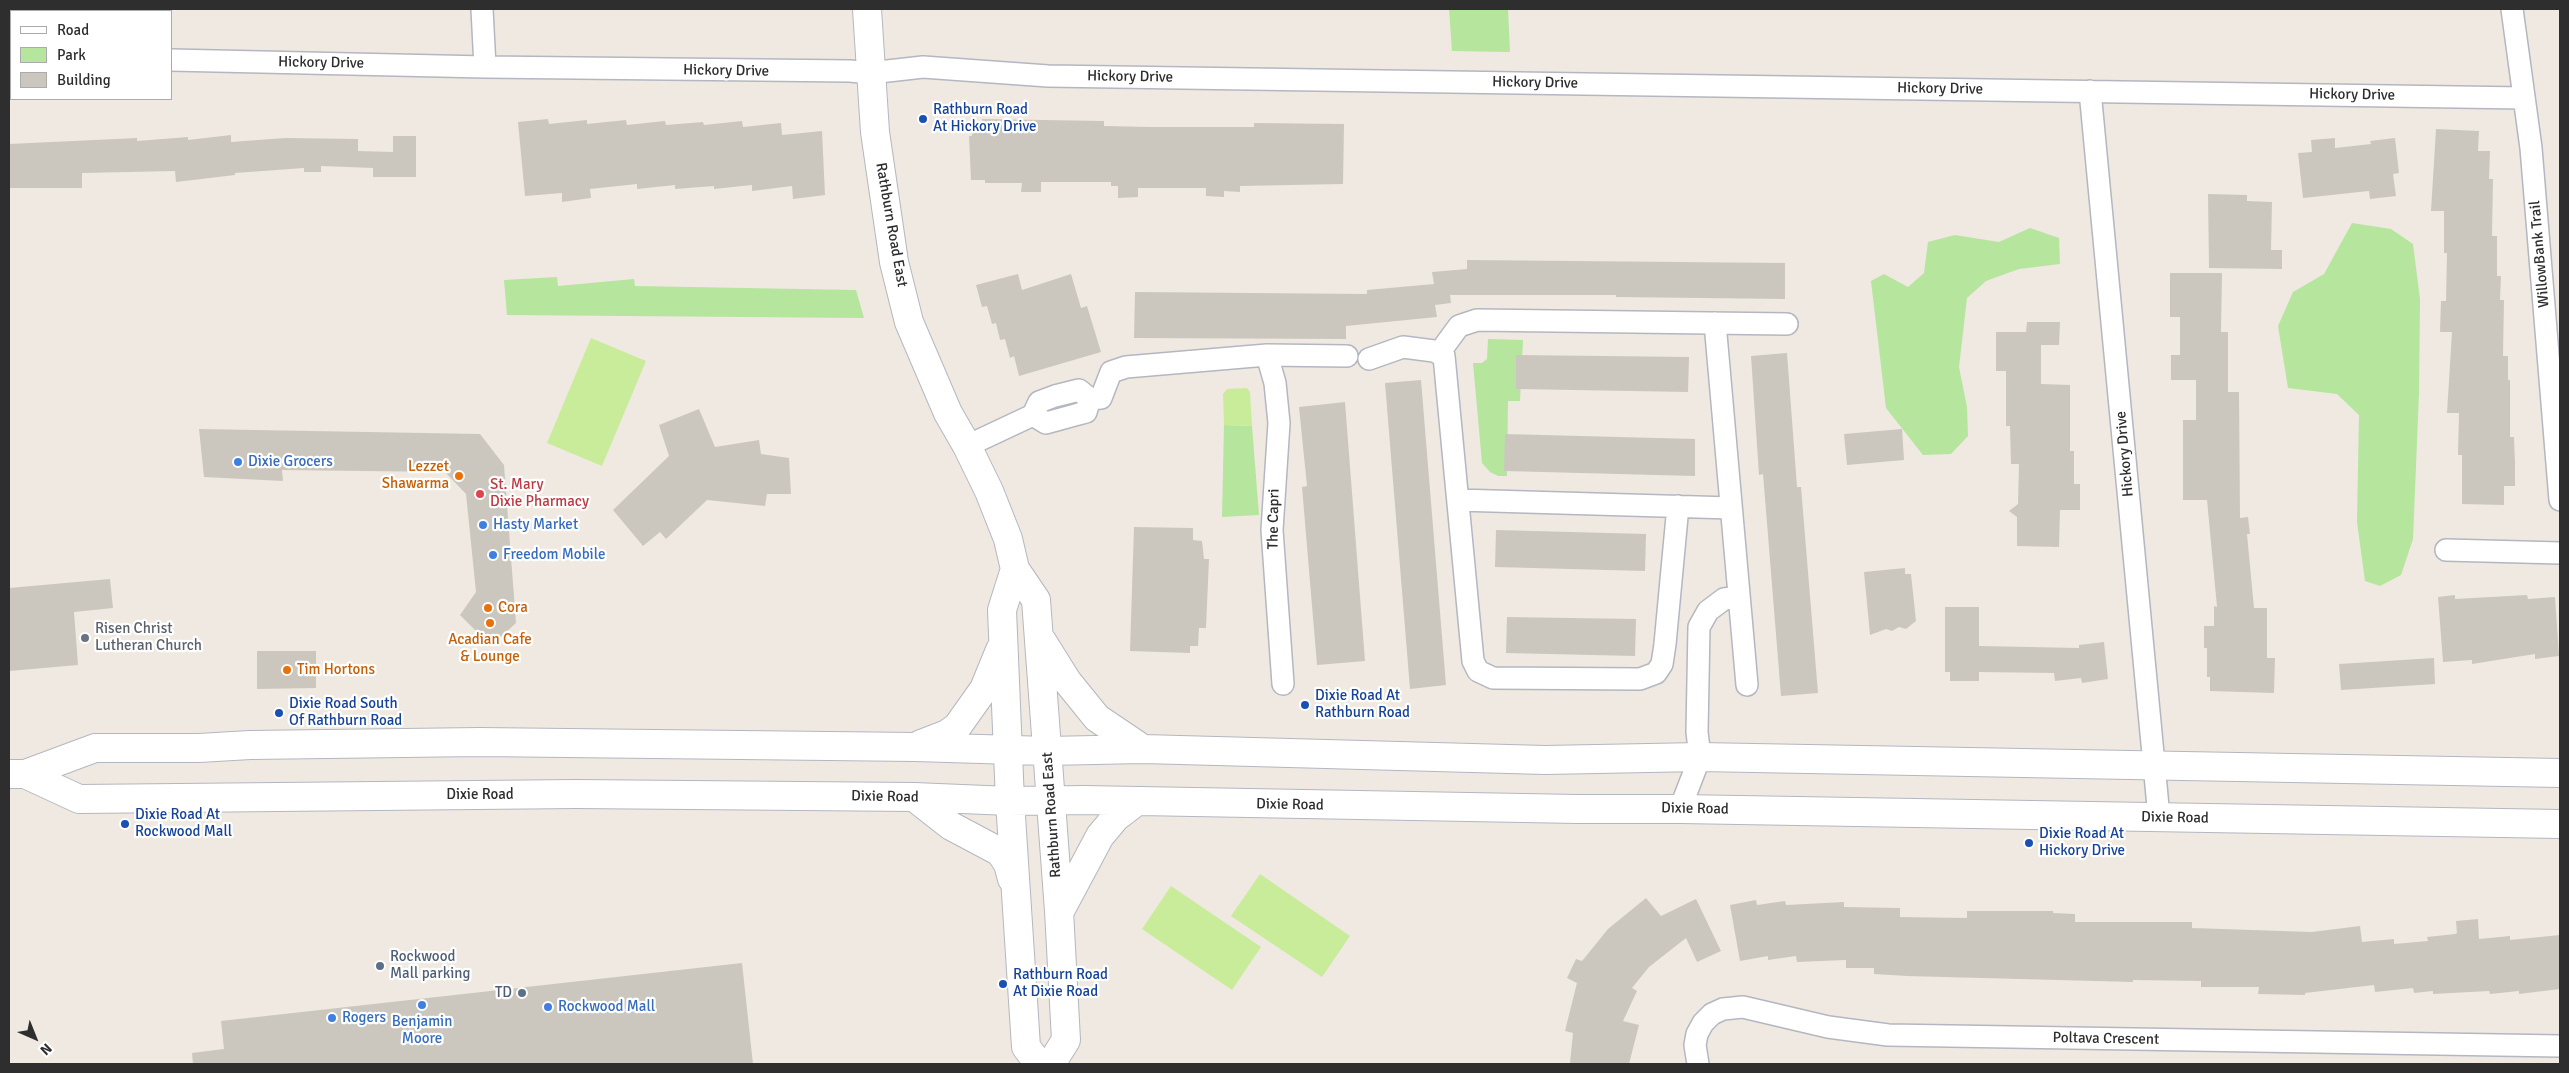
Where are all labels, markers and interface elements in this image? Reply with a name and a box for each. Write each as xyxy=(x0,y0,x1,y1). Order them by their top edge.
legend xyxy=(10,10,172,100)
text: Road xyxy=(57,21,89,39)
text: Park xyxy=(57,46,86,64)
street label: Hickory Drive xyxy=(278,53,364,73)
street label: Hickory Drive xyxy=(683,61,769,81)
street label: Hickory Drive xyxy=(1087,67,1173,87)
text: Building xyxy=(57,71,111,89)
street label: Hickory Drive xyxy=(1492,73,1578,93)
street label: Hickory Drive xyxy=(1897,79,1983,99)
street label: Hickory Drive xyxy=(2309,85,2395,105)
place label: Rathburn Road At Hickory Drive xyxy=(933,101,1037,136)
marker: Rathburn Road At Hickory Drive xyxy=(917,113,929,125)
street label: Rathburn Road East xyxy=(871,161,911,289)
street label: WillowBank Trail xyxy=(2526,200,2554,308)
street label: Hickory Drive xyxy=(2112,410,2138,498)
place label: Dixie Grocers xyxy=(248,453,333,471)
marker: Dixie Grocers xyxy=(232,456,244,468)
place label: Lezzet Shawarma xyxy=(382,458,449,493)
marker: Lezzet Shawarma xyxy=(453,470,465,482)
place label: St. Mary Dixie Pharmacy xyxy=(490,476,589,511)
marker: St. Mary Dixie Pharmacy xyxy=(474,488,486,500)
street label: The Capri xyxy=(1264,488,1284,550)
place label: Hasty Market xyxy=(493,516,578,534)
marker: Hasty Market xyxy=(477,519,489,531)
place label: Freedom Mobile xyxy=(503,546,605,564)
marker: Freedom Mobile xyxy=(487,549,499,561)
place label: Cora xyxy=(498,599,528,617)
marker: Cora xyxy=(482,602,494,614)
marker: Acadian Cafe & Lounge xyxy=(484,617,496,629)
place label: Risen Christ Lutheran Church xyxy=(95,620,202,655)
place label: Acadian Cafe & Lounge xyxy=(448,631,532,666)
marker: Risen Christ Lutheran Church xyxy=(79,632,91,644)
place label: Tim Hortons xyxy=(297,661,375,679)
marker: Tim Hortons xyxy=(281,664,293,676)
place label: Dixie Road At Rathburn Road xyxy=(1315,687,1410,722)
place label: Dixie Road South Of Rathburn Road xyxy=(289,695,402,730)
marker: Dixie Road At Rathburn Road xyxy=(1299,699,1311,711)
marker: Dixie Road South Of Rathburn Road xyxy=(273,707,285,719)
street label: Rathburn Road East xyxy=(1039,751,1065,879)
street label: Dixie Road xyxy=(446,786,514,804)
street label: Dixie Road xyxy=(851,787,919,807)
street label: Dixie Road xyxy=(1256,795,1324,815)
street label: Dixie Road xyxy=(1661,799,1729,819)
place label: Dixie Road At Rockwood Mall xyxy=(135,806,232,841)
street label: Dixie Road xyxy=(2141,808,2209,828)
marker: Dixie Road At Rockwood Mall xyxy=(119,818,131,830)
place label: Dixie Road At Hickory Drive xyxy=(2039,825,2125,860)
marker: Dixie Road At Hickory Drive xyxy=(2023,837,2035,849)
place label: Rockwood Mall parking xyxy=(390,948,470,983)
marker: Rockwood Mall parking xyxy=(374,960,386,972)
place label: Rathburn Road At Dixie Road xyxy=(1013,966,1108,1001)
marker: Rathburn Road At Dixie Road xyxy=(997,978,1009,990)
place label: TD xyxy=(495,984,512,1002)
marker: TD xyxy=(516,987,528,999)
place label: Rockwood Mall xyxy=(558,998,655,1016)
marker: Benjamin Moore xyxy=(416,999,428,1011)
marker: Rockwood Mall xyxy=(542,1001,554,1013)
place label: Rogers xyxy=(342,1009,386,1027)
marker: Rogers xyxy=(326,1012,338,1024)
north arrow xyxy=(10,1013,60,1063)
place label: Benjamin Moore xyxy=(392,1013,452,1048)
street label: Poltava Crescent xyxy=(2053,1029,2159,1049)
text: N xyxy=(36,1040,55,1059)

